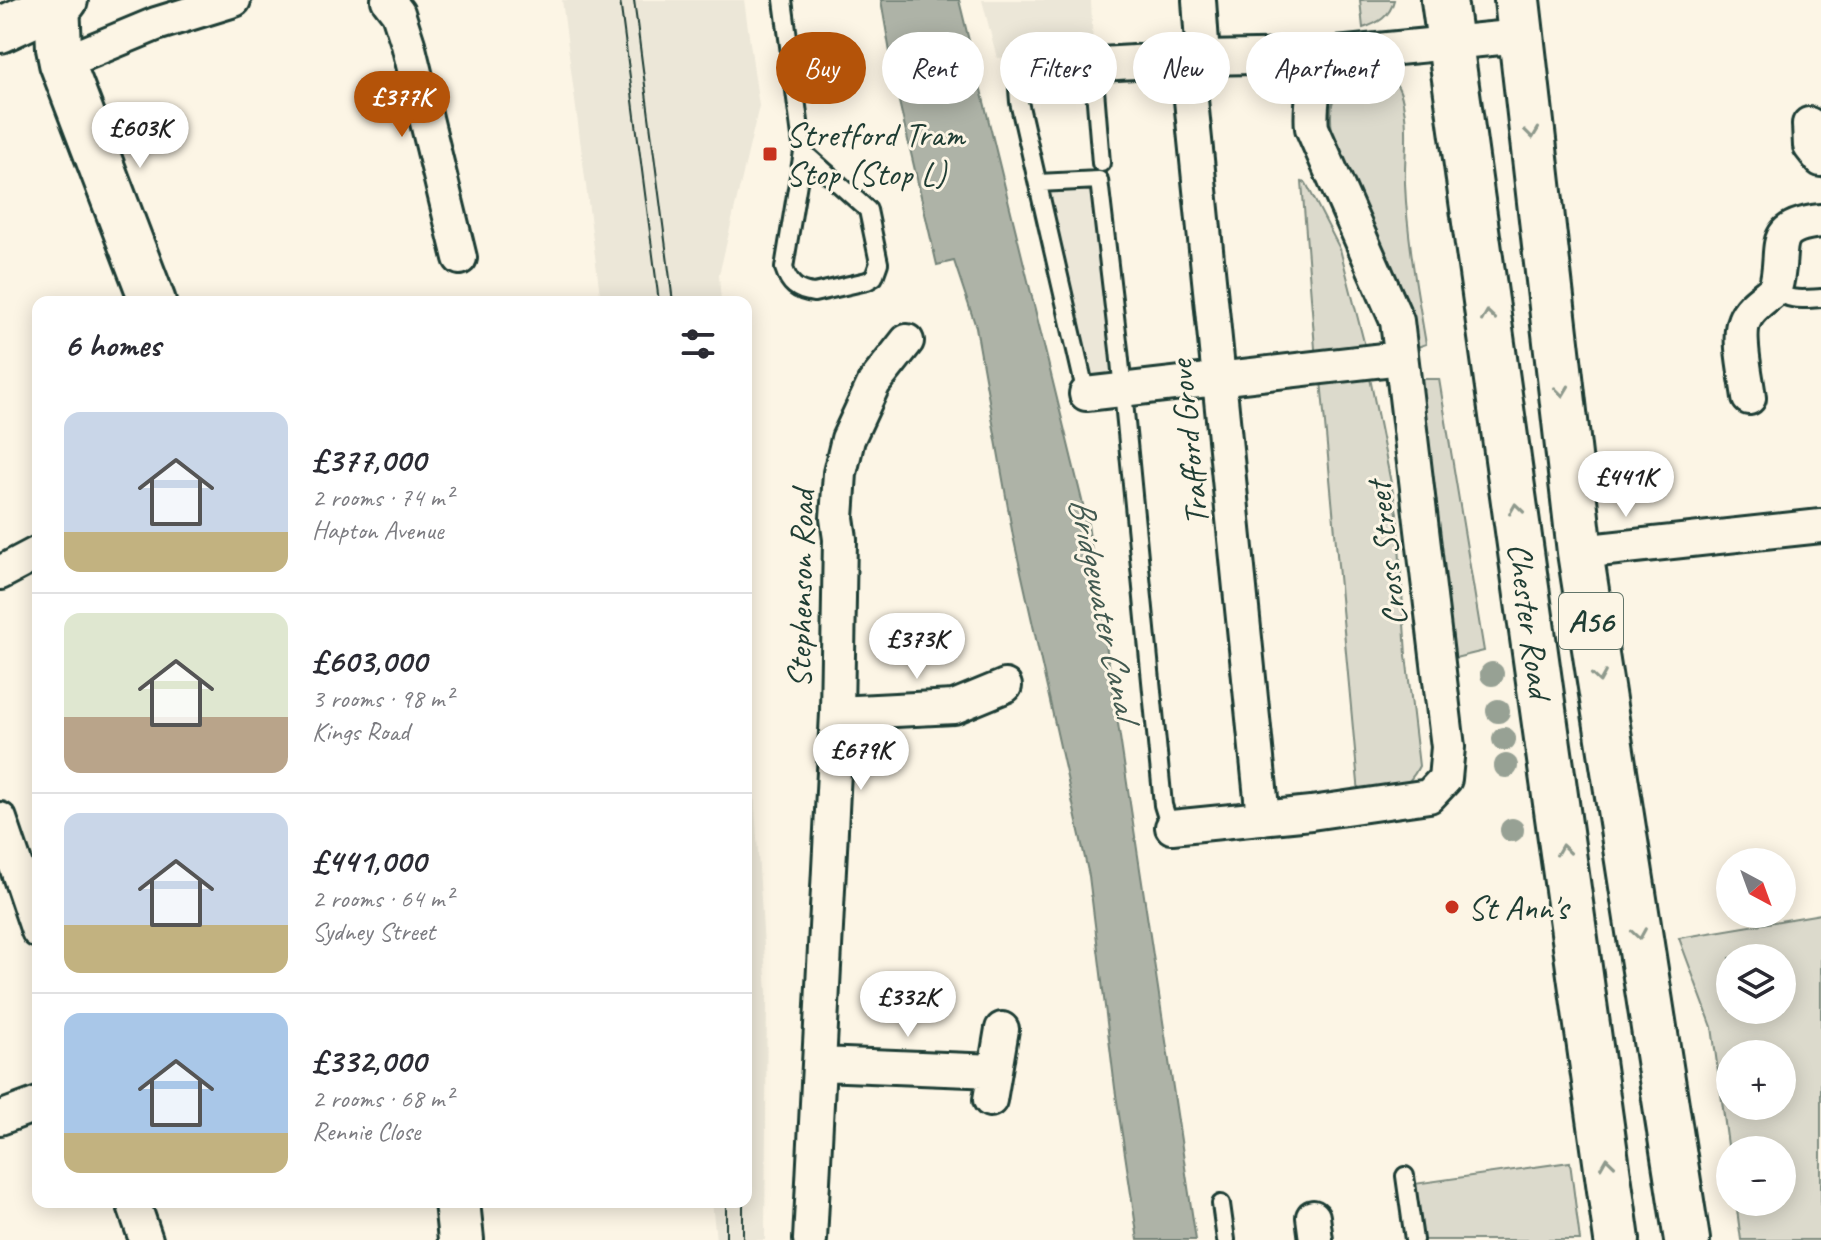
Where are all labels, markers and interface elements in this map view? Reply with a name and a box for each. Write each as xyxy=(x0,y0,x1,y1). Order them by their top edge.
chip: Buy xyxy=(776,32,866,104)
chip: Rent xyxy=(882,32,984,104)
chip: Filters xyxy=(1000,32,1117,104)
chip: New xyxy=(1133,32,1230,104)
chip: Apartment xyxy=(1246,32,1405,104)
pin: £377K xyxy=(346,71,458,139)
text: £377K xyxy=(372,80,432,113)
pin: £603K xyxy=(84,102,196,170)
text: £603K xyxy=(110,111,170,144)
place label: Stretford Tram Stop (Stop L) xyxy=(786,113,967,195)
one-way arrow xyxy=(1523,126,1540,140)
marker: Stretford Tram Stop (Stop L) xyxy=(761,145,779,163)
one-way arrow xyxy=(1480,310,1497,323)
icon: filters xyxy=(676,322,720,366)
text: 6 homes xyxy=(64,323,161,366)
street label: Trafford Grove xyxy=(1158,355,1219,528)
one-way arrow xyxy=(1553,385,1570,398)
text: £377,000 xyxy=(312,438,426,481)
icon: home xyxy=(128,444,224,540)
pin: £441K xyxy=(1570,451,1682,519)
text: £441K xyxy=(1596,460,1656,493)
street label: Cross Street xyxy=(1356,475,1417,629)
text: 2 rooms · 74 m² xyxy=(312,481,453,514)
street label: Stephenson Road xyxy=(777,485,824,688)
water label: Bridgewater Canal xyxy=(1058,493,1152,733)
one-way arrow xyxy=(1508,502,1525,516)
text: Hapton Avenue xyxy=(312,514,443,547)
street label: Chester Road xyxy=(1498,540,1563,706)
road number: A56 xyxy=(1559,593,1623,649)
pin: £373K xyxy=(861,613,973,681)
text: £373K xyxy=(887,622,947,655)
text: £603,000 xyxy=(312,639,427,682)
icon: home xyxy=(128,645,224,741)
one-way arrow xyxy=(1590,670,1607,684)
text: 3 rooms · 98 m² xyxy=(312,682,453,715)
text: Kings Road xyxy=(312,715,409,748)
pin: £679K xyxy=(805,724,917,792)
text: £679K xyxy=(831,733,891,766)
text: £441,000 xyxy=(312,839,426,882)
one-way arrow xyxy=(1555,843,1572,857)
icon: home xyxy=(128,845,224,941)
north arrow xyxy=(1716,848,1796,928)
map controls xyxy=(1716,848,1796,1216)
text: 2 rooms · 64 m² xyxy=(312,882,453,915)
place label: St Ann's xyxy=(1468,886,1571,929)
marker: St Ann's xyxy=(1443,898,1461,916)
text: Sydney Street xyxy=(312,915,435,948)
one-way arrow xyxy=(1630,927,1647,941)
button: layers xyxy=(1716,944,1796,1024)
pin: £332K xyxy=(852,971,964,1039)
text: £332K xyxy=(878,980,938,1013)
text: £332,000 xyxy=(312,1039,426,1082)
button: + xyxy=(1716,1040,1796,1120)
icon: home xyxy=(128,1045,224,1141)
text: 2 rooms · 68 m² xyxy=(312,1082,453,1115)
text: Rennie Close xyxy=(312,1115,420,1148)
button: − xyxy=(1716,1136,1796,1216)
one-way arrow xyxy=(1599,1156,1616,1170)

